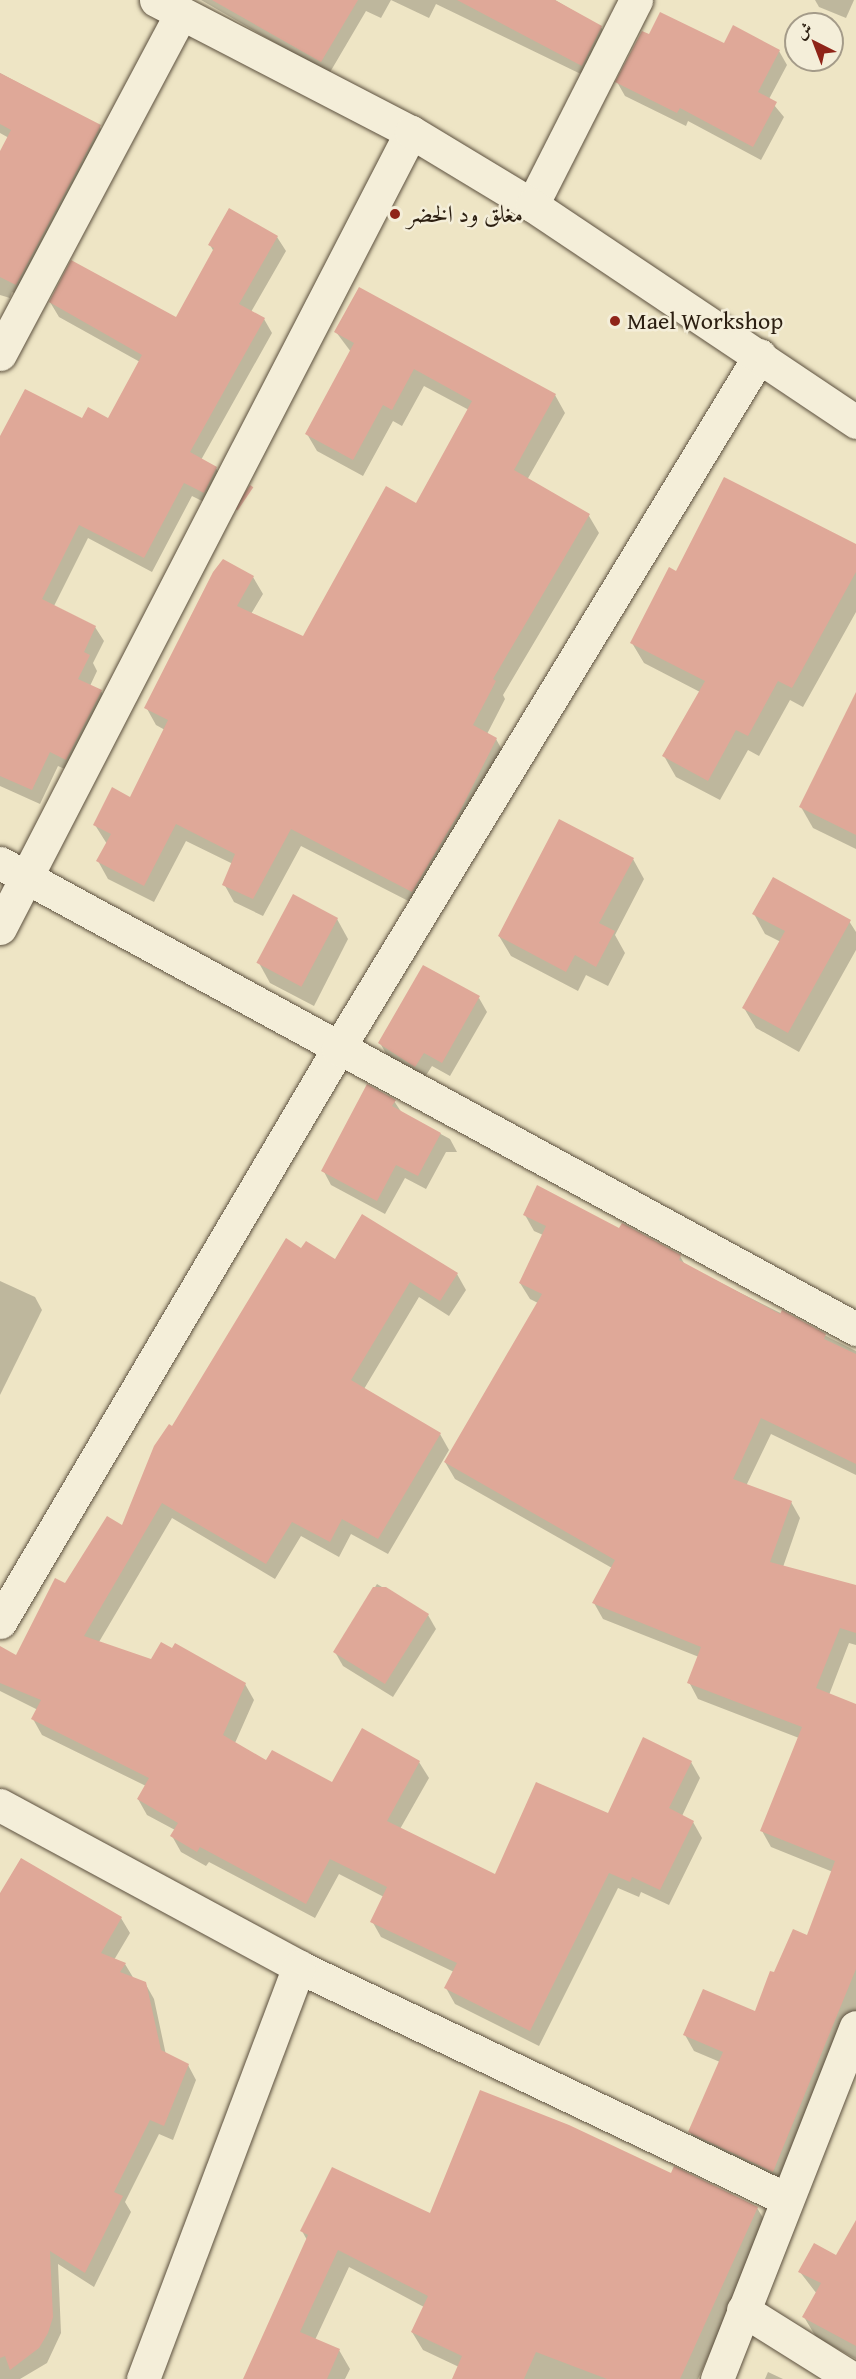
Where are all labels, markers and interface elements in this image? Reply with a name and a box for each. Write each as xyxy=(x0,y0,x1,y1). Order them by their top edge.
north arrow xyxy=(784,12,844,72)
text: ش xyxy=(789,16,817,44)
place label: مغلق ود الخضر xyxy=(407,200,523,228)
marker: مغلق ود الخضر xyxy=(388,207,402,221)
place label: Mael Workshop xyxy=(627,307,783,335)
marker: Mael Workshop xyxy=(608,314,622,328)

